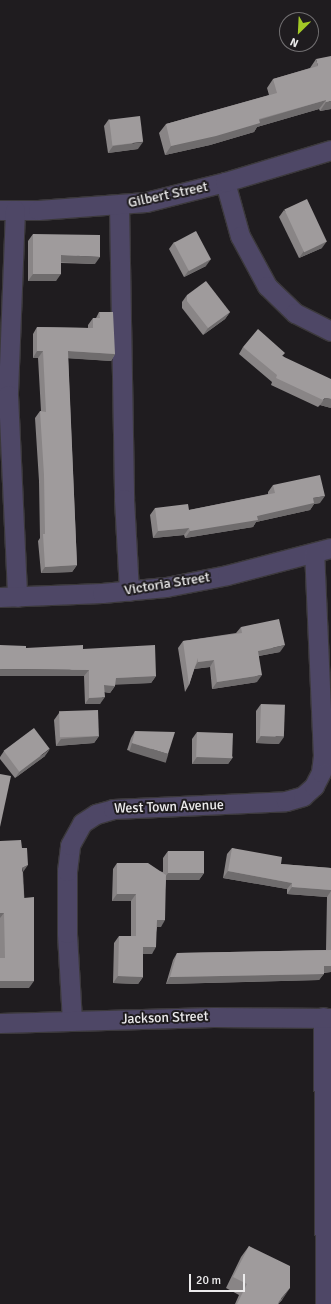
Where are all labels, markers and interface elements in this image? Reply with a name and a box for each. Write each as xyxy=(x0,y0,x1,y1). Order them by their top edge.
north arrow xyxy=(279,12,319,52)
text: N xyxy=(288,35,300,50)
street label: Gilbert Street xyxy=(127,178,209,212)
street label: Victoria Street xyxy=(123,569,211,599)
street label: West Town Avenue xyxy=(114,797,224,817)
street label: Jackson Street xyxy=(121,1008,209,1028)
scale bar xyxy=(191,1266,247,1292)
text: 20 m xyxy=(196,1273,221,1288)

